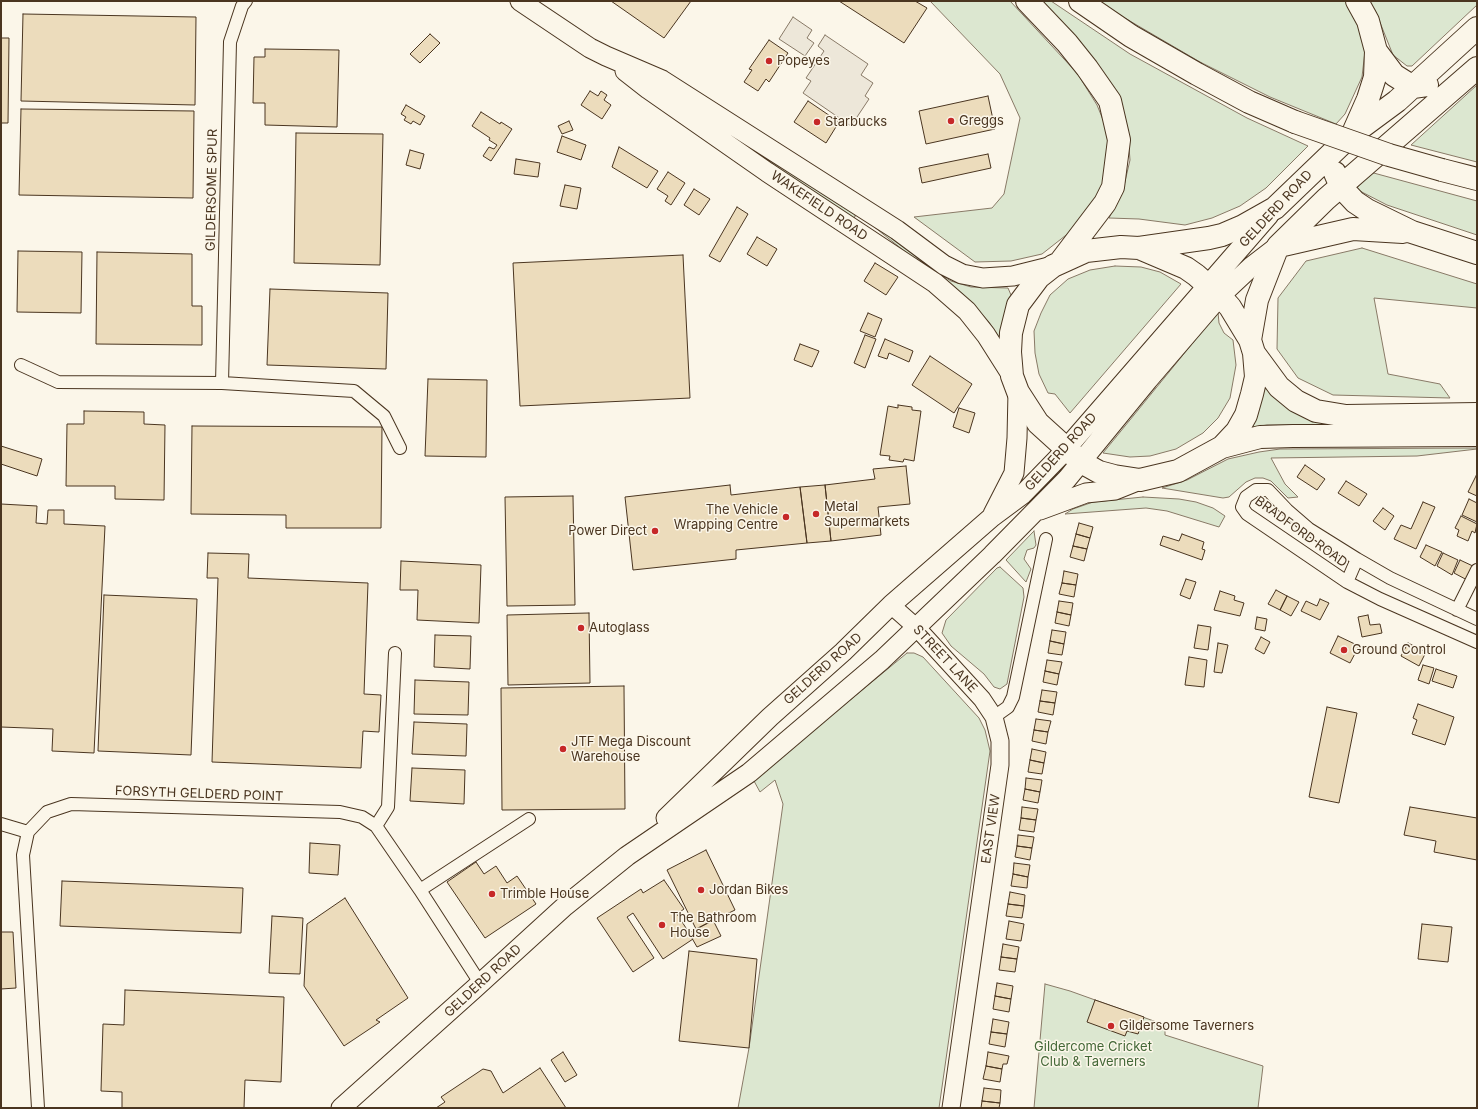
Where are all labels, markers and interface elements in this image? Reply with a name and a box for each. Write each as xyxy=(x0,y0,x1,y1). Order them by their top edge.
place label: Popeyes xyxy=(777,53,830,69)
marker: Popeyes xyxy=(764,56,774,66)
place label: Greggs xyxy=(959,113,1004,129)
place label: Starbucks xyxy=(825,114,887,130)
marker: Greggs xyxy=(946,116,956,126)
marker: Starbucks xyxy=(812,117,822,127)
street label: GILDERSOME SPUR xyxy=(203,129,221,251)
street label: GELDERD ROAD xyxy=(1236,167,1316,251)
street label: WAKEFIELD ROAD xyxy=(768,168,870,244)
street label: GELDERD ROAD xyxy=(1022,410,1100,494)
street label: BRADFORD ROAD xyxy=(1252,493,1350,571)
place label: Metal Supermarkets xyxy=(824,499,910,530)
place label: The Vehicle Wrapping Centre xyxy=(674,502,778,533)
marker: Metal Supermarkets xyxy=(811,509,821,519)
marker: The Vehicle Wrapping Centre xyxy=(781,512,791,522)
place label: Power Direct xyxy=(568,523,647,539)
marker: Power Direct xyxy=(650,526,660,536)
place label: Autoglass xyxy=(589,620,650,636)
street label: STREET LANE xyxy=(910,622,980,696)
marker: Autoglass xyxy=(576,623,586,633)
street label: GELDERD ROAD xyxy=(781,630,865,708)
place label: Ground Control xyxy=(1352,642,1446,658)
marker: Ground Control xyxy=(1339,645,1349,655)
place label: JTF Mega Discount Warehouse xyxy=(571,734,691,765)
marker: JTF Mega Discount Warehouse xyxy=(558,744,568,754)
street label: FORSYTH GELDERD POINT xyxy=(115,783,283,805)
street label: EAST VIEW xyxy=(978,793,1004,865)
place label: Jordan Bikes xyxy=(709,882,788,898)
marker: Jordan Bikes xyxy=(696,885,706,895)
place label: Trimble House xyxy=(500,886,589,902)
marker: Trimble House xyxy=(487,889,497,899)
place label: The Bathroom House xyxy=(670,910,757,941)
marker: The Bathroom House xyxy=(657,920,667,930)
street label: GELDERD ROAD xyxy=(441,941,525,1021)
place label: Gildersome Taverners xyxy=(1119,1018,1254,1034)
marker: Gildersome Taverners xyxy=(1106,1021,1116,1031)
park label: Gildercome Cricket Club & Taverners xyxy=(1034,1039,1152,1070)

